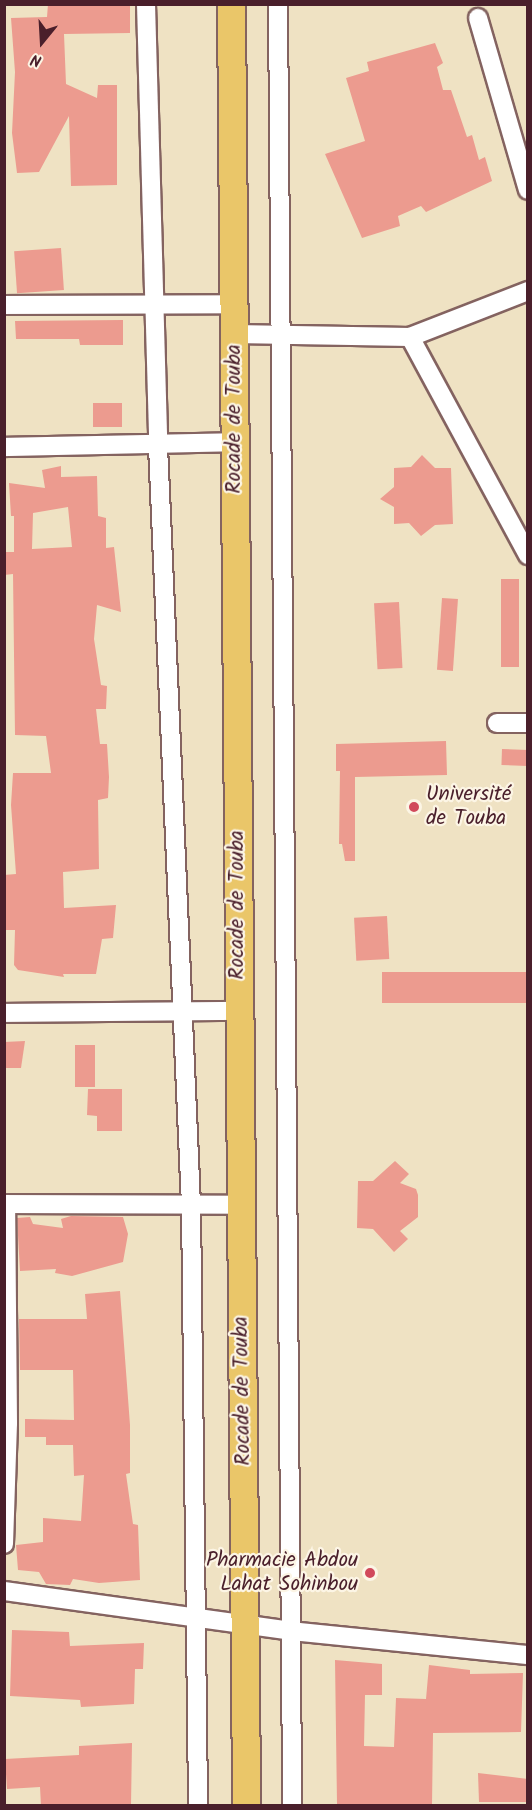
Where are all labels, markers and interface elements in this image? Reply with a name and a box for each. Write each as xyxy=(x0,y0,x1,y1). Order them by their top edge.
north arrow xyxy=(12,12,72,72)
text: N xyxy=(28,46,45,73)
street label: Rocade de Touba xyxy=(222,344,248,494)
place label: Université de Touba xyxy=(426,782,511,832)
marker: Université de Touba xyxy=(407,800,421,814)
street label: Rocade de Touba xyxy=(225,830,251,980)
street label: Rocade de Touba xyxy=(229,1316,257,1466)
place label: Pharmacie Abdou Lahat Sohinbou xyxy=(206,1548,358,1598)
marker: Pharmacie Abdou Lahat Sohinbou xyxy=(363,1566,377,1580)

